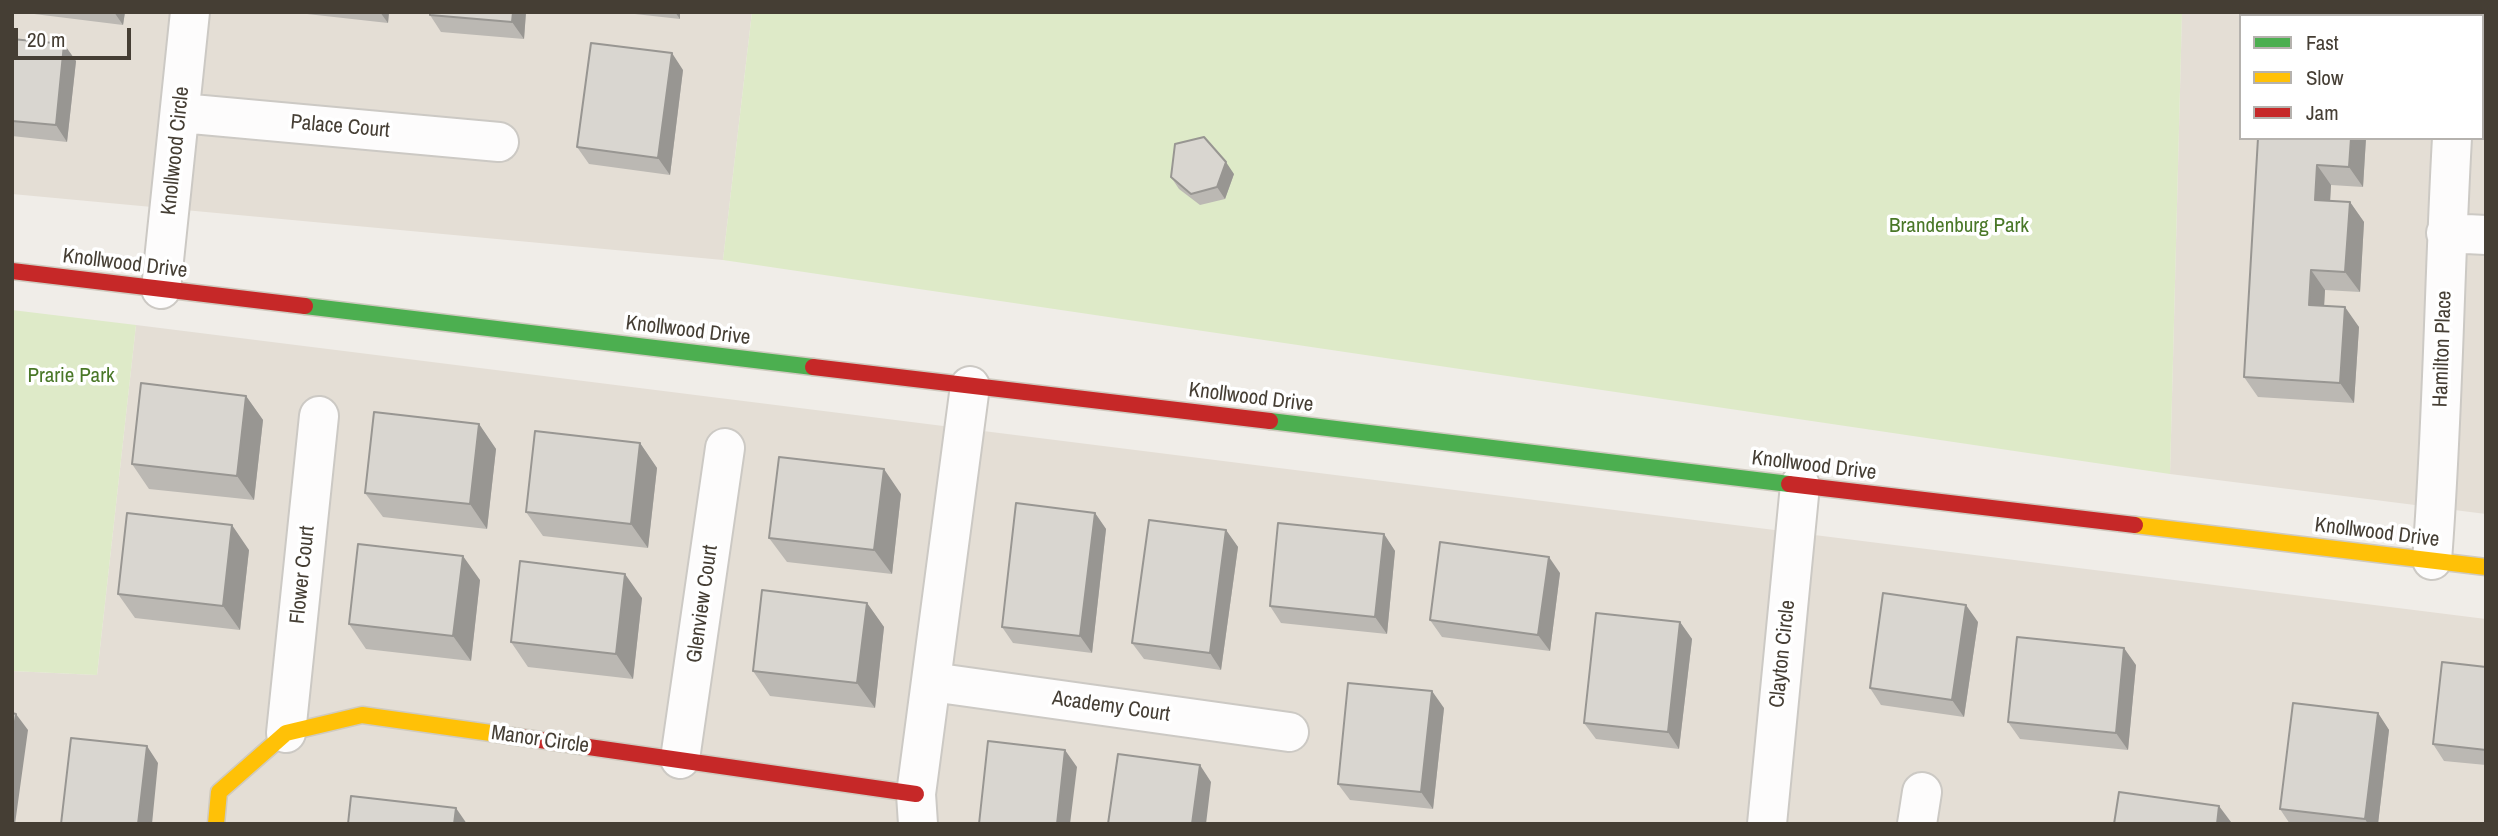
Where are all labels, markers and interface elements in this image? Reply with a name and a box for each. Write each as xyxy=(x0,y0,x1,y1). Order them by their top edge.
scale bar xyxy=(18,14,135,58)
legend xyxy=(2239,14,2484,140)
text: 20 m xyxy=(27,25,65,54)
text: Fast xyxy=(2306,28,2339,57)
text: Slow xyxy=(2306,63,2343,92)
street label: Knollwood Circle xyxy=(157,85,195,217)
text: Jam xyxy=(2306,98,2339,127)
street label: Palace Court xyxy=(289,110,391,144)
park label: Brandenburg Park xyxy=(1889,213,2029,239)
street label: Knollwood Drive xyxy=(61,244,189,284)
street label: Hamilton Place xyxy=(2428,290,2458,408)
street label: Knollwood Drive xyxy=(624,311,752,351)
park label: Prarie Park xyxy=(27,363,115,389)
street label: Knollwood Drive xyxy=(1187,378,1315,418)
street label: Knollwood Drive xyxy=(1750,446,1878,486)
street label: Knollwood Drive xyxy=(2313,513,2441,553)
street label: Flower Court xyxy=(285,525,321,625)
street label: Glenview Court xyxy=(682,543,724,665)
street label: Clayton Circle xyxy=(1765,599,1801,709)
street label: Academy Court xyxy=(1050,686,1172,728)
street label: Manor Circle xyxy=(489,721,591,759)

